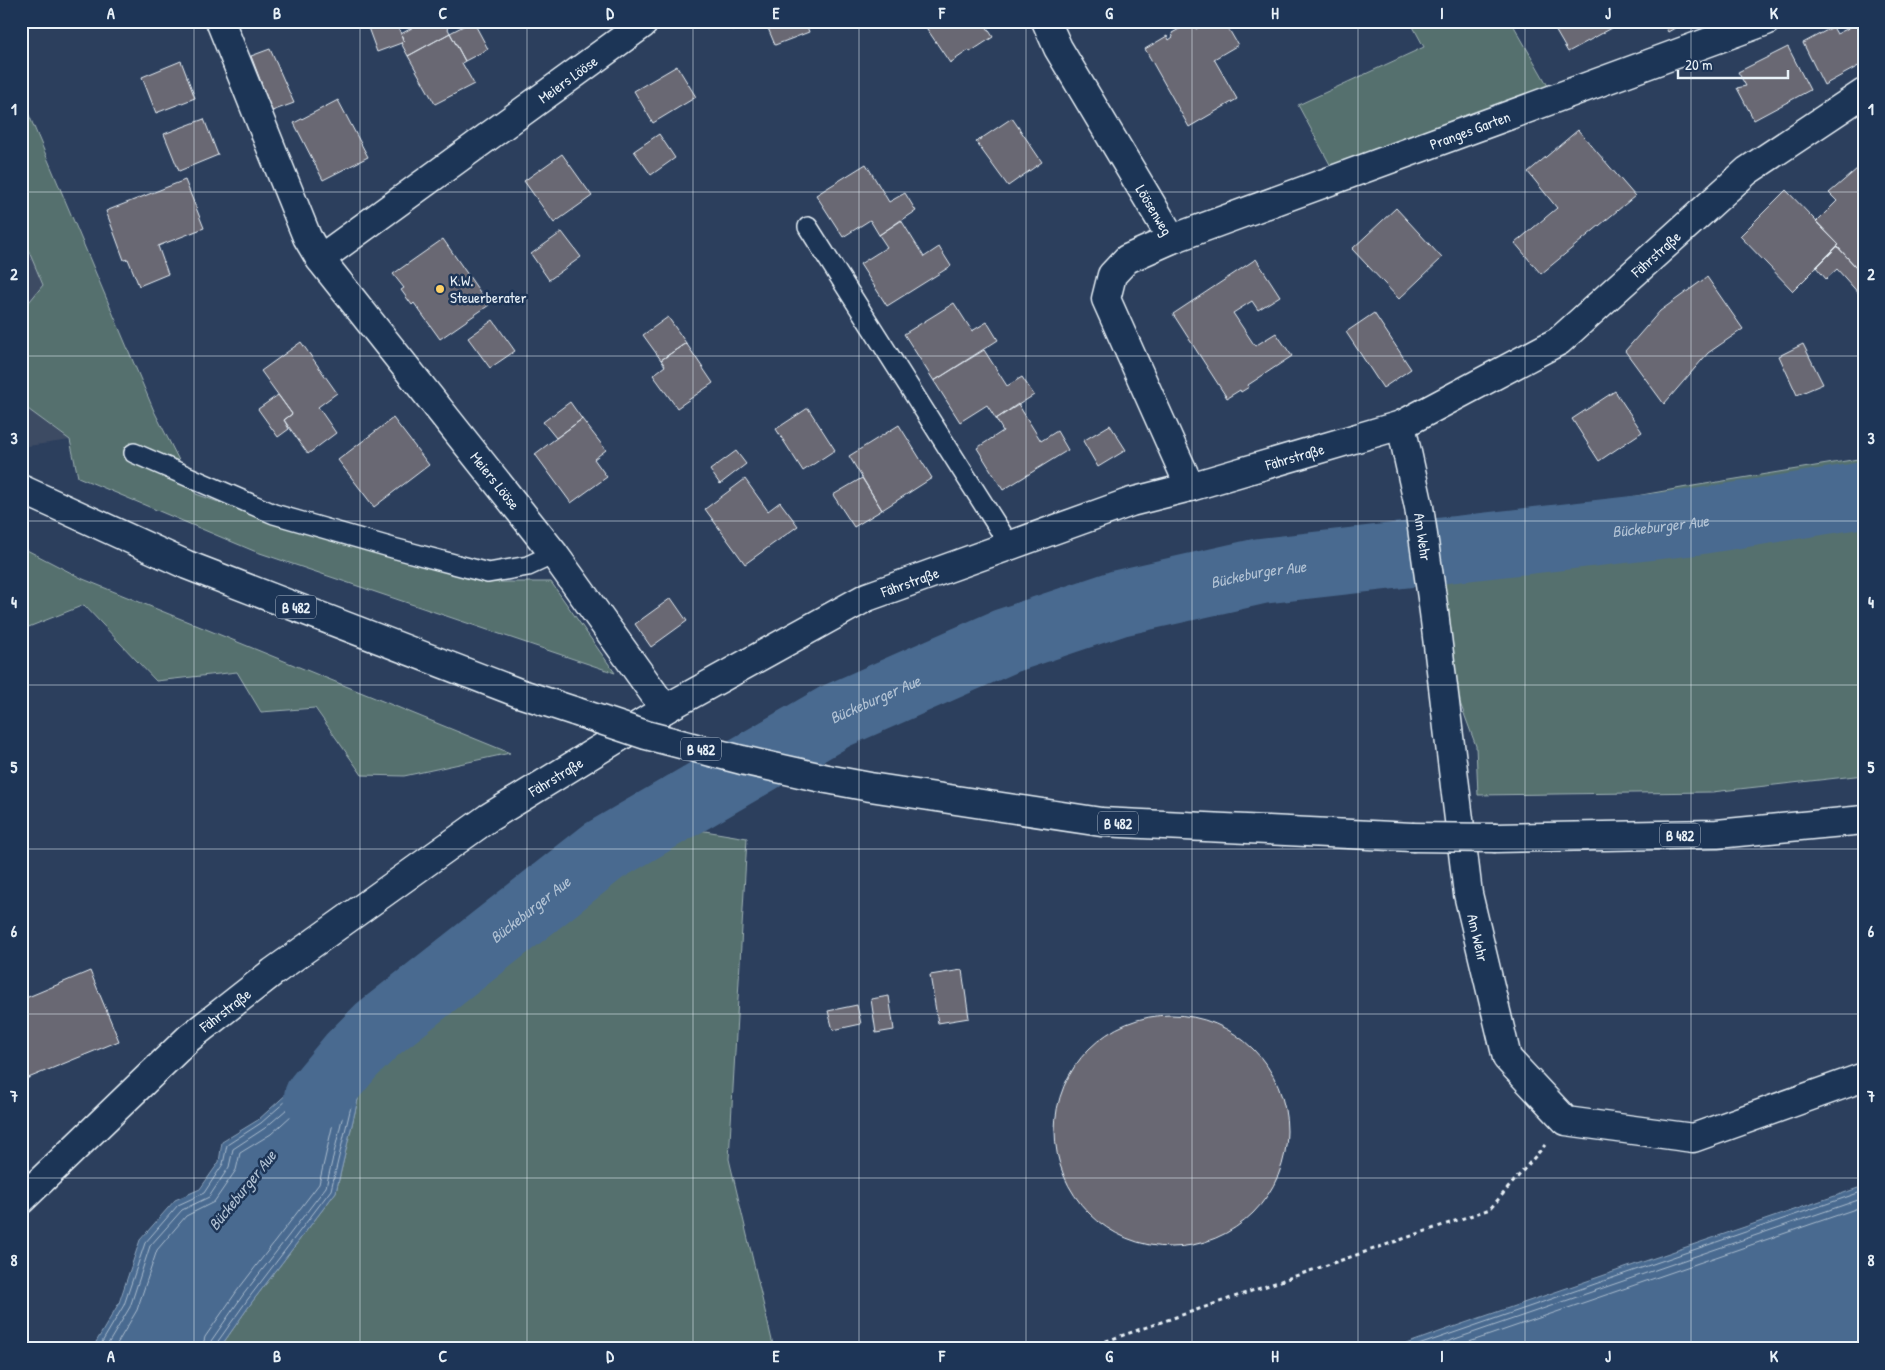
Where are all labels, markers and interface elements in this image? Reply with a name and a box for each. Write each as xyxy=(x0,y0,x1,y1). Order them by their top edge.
text: A xyxy=(107,2,115,24)
text: B xyxy=(273,2,281,24)
text: C xyxy=(439,2,448,24)
text: D xyxy=(606,2,614,24)
text: E xyxy=(772,2,780,24)
text: F xyxy=(938,2,946,24)
text: G xyxy=(1105,2,1113,24)
text: H xyxy=(1271,2,1279,24)
text: I xyxy=(1440,2,1444,24)
text: J xyxy=(1605,2,1611,24)
text: K xyxy=(1770,2,1779,24)
scale bar xyxy=(1678,48,1788,80)
street label: Meiers Lööse xyxy=(533,50,601,108)
text: 20 m xyxy=(1685,54,1712,75)
text: 1 xyxy=(11,98,17,120)
text: 1 xyxy=(1868,98,1874,120)
street label: Pranges Garten xyxy=(1427,105,1513,154)
street label: Löösenweg xyxy=(1131,180,1178,239)
street label: Fährstraße xyxy=(1625,226,1685,282)
text: 2 xyxy=(10,263,18,285)
text: 2 xyxy=(1867,263,1875,285)
place label: K.W. Steuerberater xyxy=(450,270,527,308)
marker: K.W. Steuerberater xyxy=(434,283,446,295)
text: 3 xyxy=(10,427,18,449)
text: 3 xyxy=(1867,427,1875,449)
street label: Fährstraße xyxy=(1262,438,1326,475)
street label: Meiers Lööse xyxy=(466,447,525,514)
water label: Bückeburger Aue xyxy=(1611,509,1711,542)
street label: Am Wehr xyxy=(1409,511,1437,562)
water label: Bückeburger Aue xyxy=(1208,555,1308,593)
street label: Fährstraße xyxy=(877,562,942,602)
text: 4 xyxy=(11,591,17,613)
text: 4 xyxy=(1868,591,1874,613)
road number: B 482 xyxy=(276,596,316,618)
water label: Bückeburger Aue xyxy=(825,669,924,729)
road number: B 482 xyxy=(681,738,721,761)
street label: Fährstraße xyxy=(524,752,587,802)
text: 5 xyxy=(11,756,18,778)
text: 5 xyxy=(1868,756,1875,778)
road number: B 482 xyxy=(1098,811,1138,834)
road number: B 482 xyxy=(1660,824,1700,846)
water label: Bückeburger Aue xyxy=(485,870,575,948)
street label: Am Wehr xyxy=(1463,912,1494,964)
text: 6 xyxy=(11,920,18,942)
text: 6 xyxy=(1868,920,1875,942)
street label: Fährstraße xyxy=(194,983,255,1037)
text: 7 xyxy=(9,1085,18,1107)
text: 7 xyxy=(1866,1085,1875,1107)
water label: Bückeburger Aue xyxy=(203,1145,281,1235)
text: 8 xyxy=(11,1249,18,1271)
text: 8 xyxy=(1868,1249,1875,1271)
text: A xyxy=(107,1345,115,1367)
text: B xyxy=(273,1345,281,1367)
text: C xyxy=(439,1345,448,1367)
text: D xyxy=(606,1345,614,1367)
text: E xyxy=(772,1345,780,1367)
text: F xyxy=(938,1345,946,1367)
text: G xyxy=(1105,1345,1113,1367)
text: H xyxy=(1271,1345,1279,1367)
text: I xyxy=(1440,1345,1444,1367)
text: J xyxy=(1605,1345,1611,1367)
text: K xyxy=(1770,1345,1779,1367)

